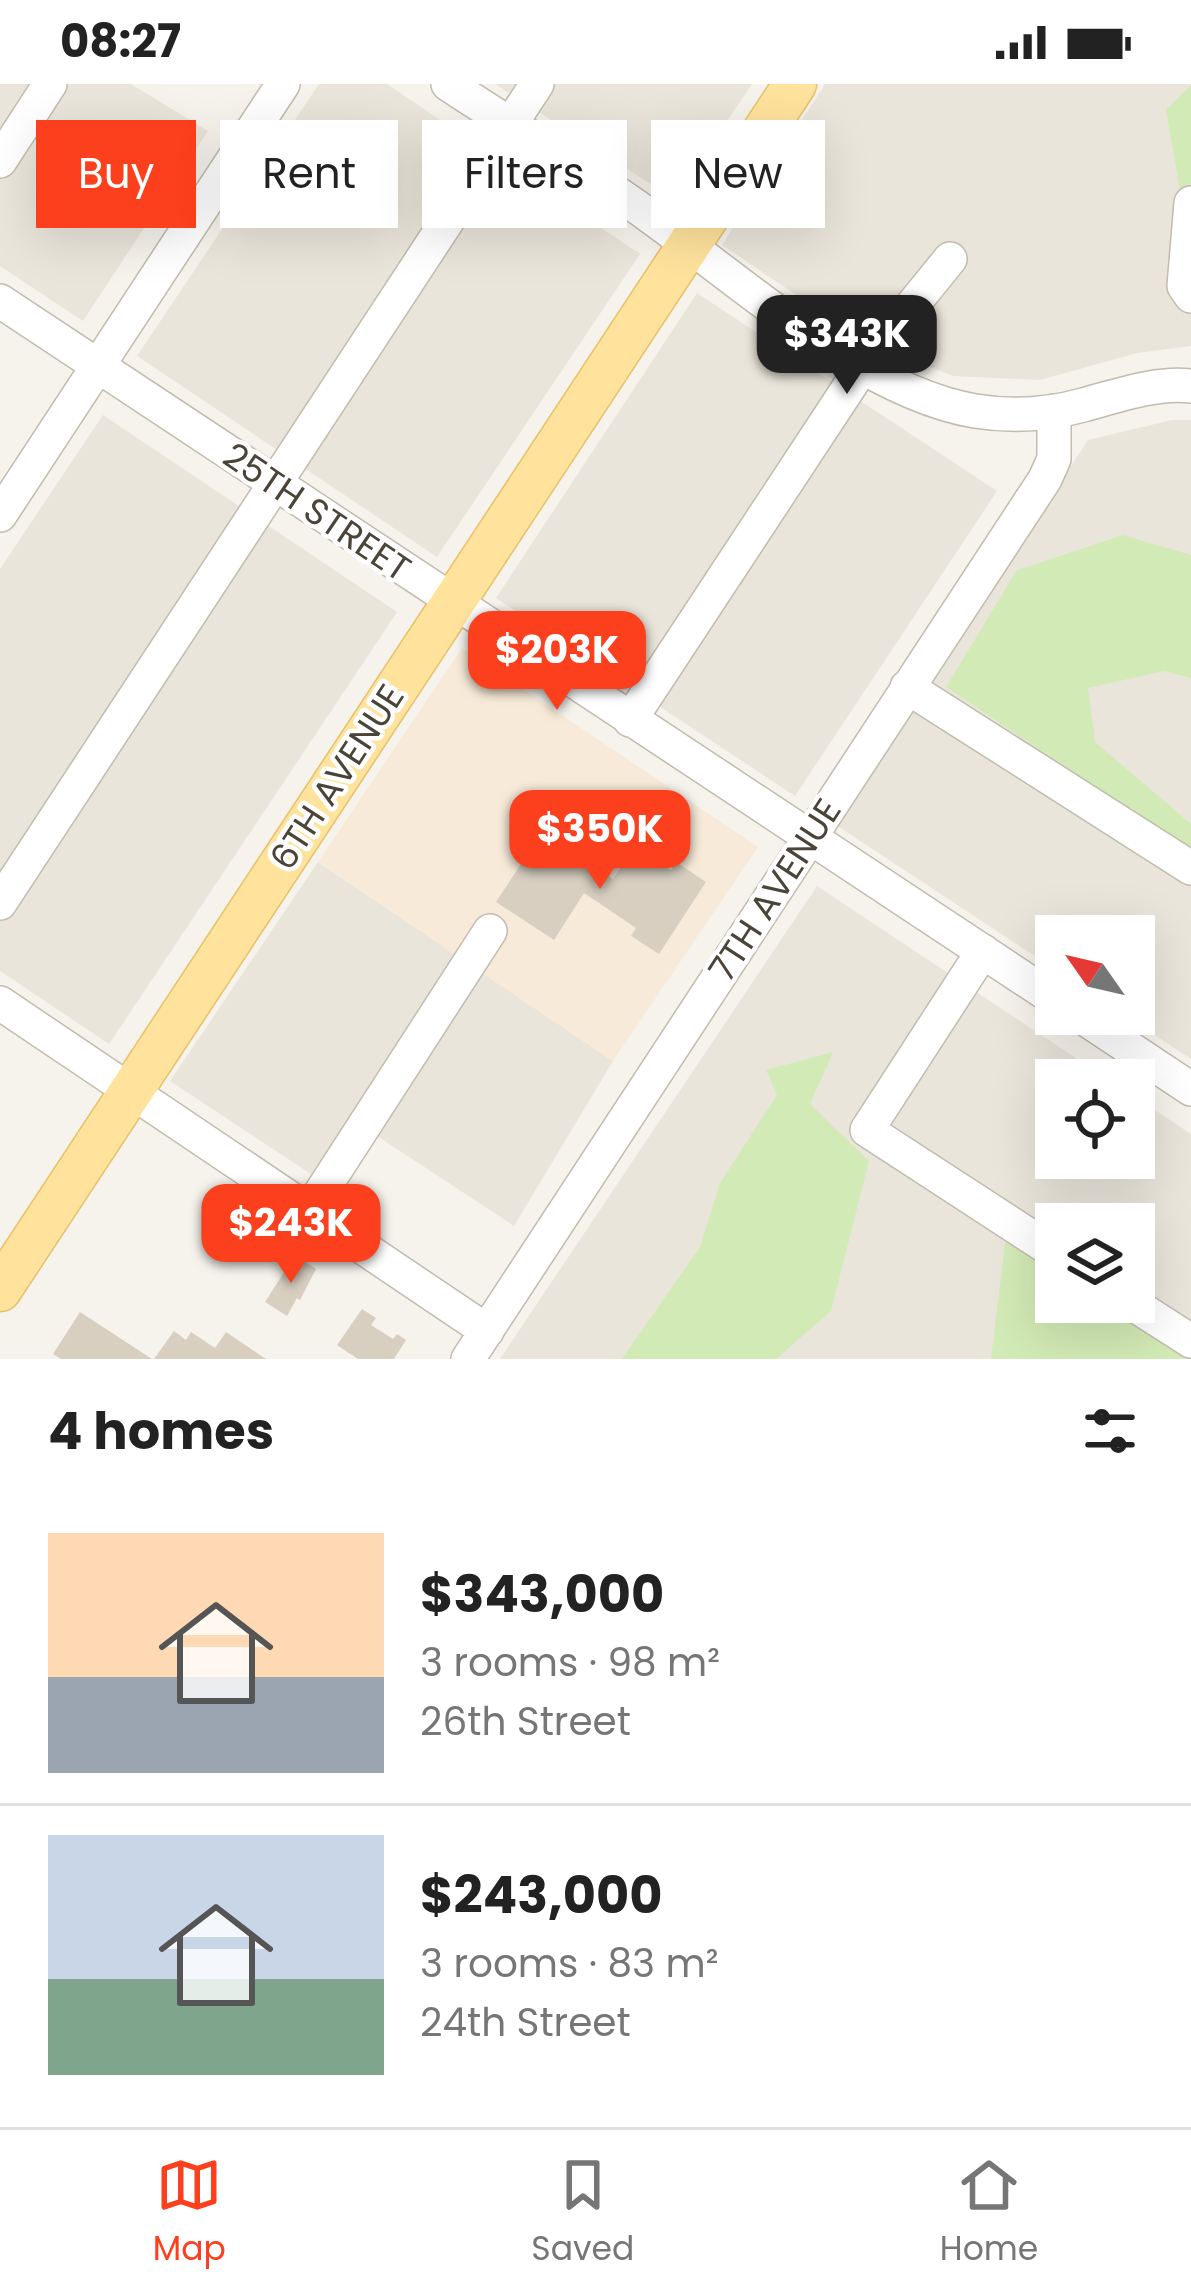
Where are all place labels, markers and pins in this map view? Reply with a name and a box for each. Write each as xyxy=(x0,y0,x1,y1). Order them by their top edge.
pin: $343K xyxy=(763,295,931,397)
pin: $203K xyxy=(473,611,641,713)
pin: $350K xyxy=(516,790,684,892)
pin: $243K xyxy=(207,1184,375,1286)

